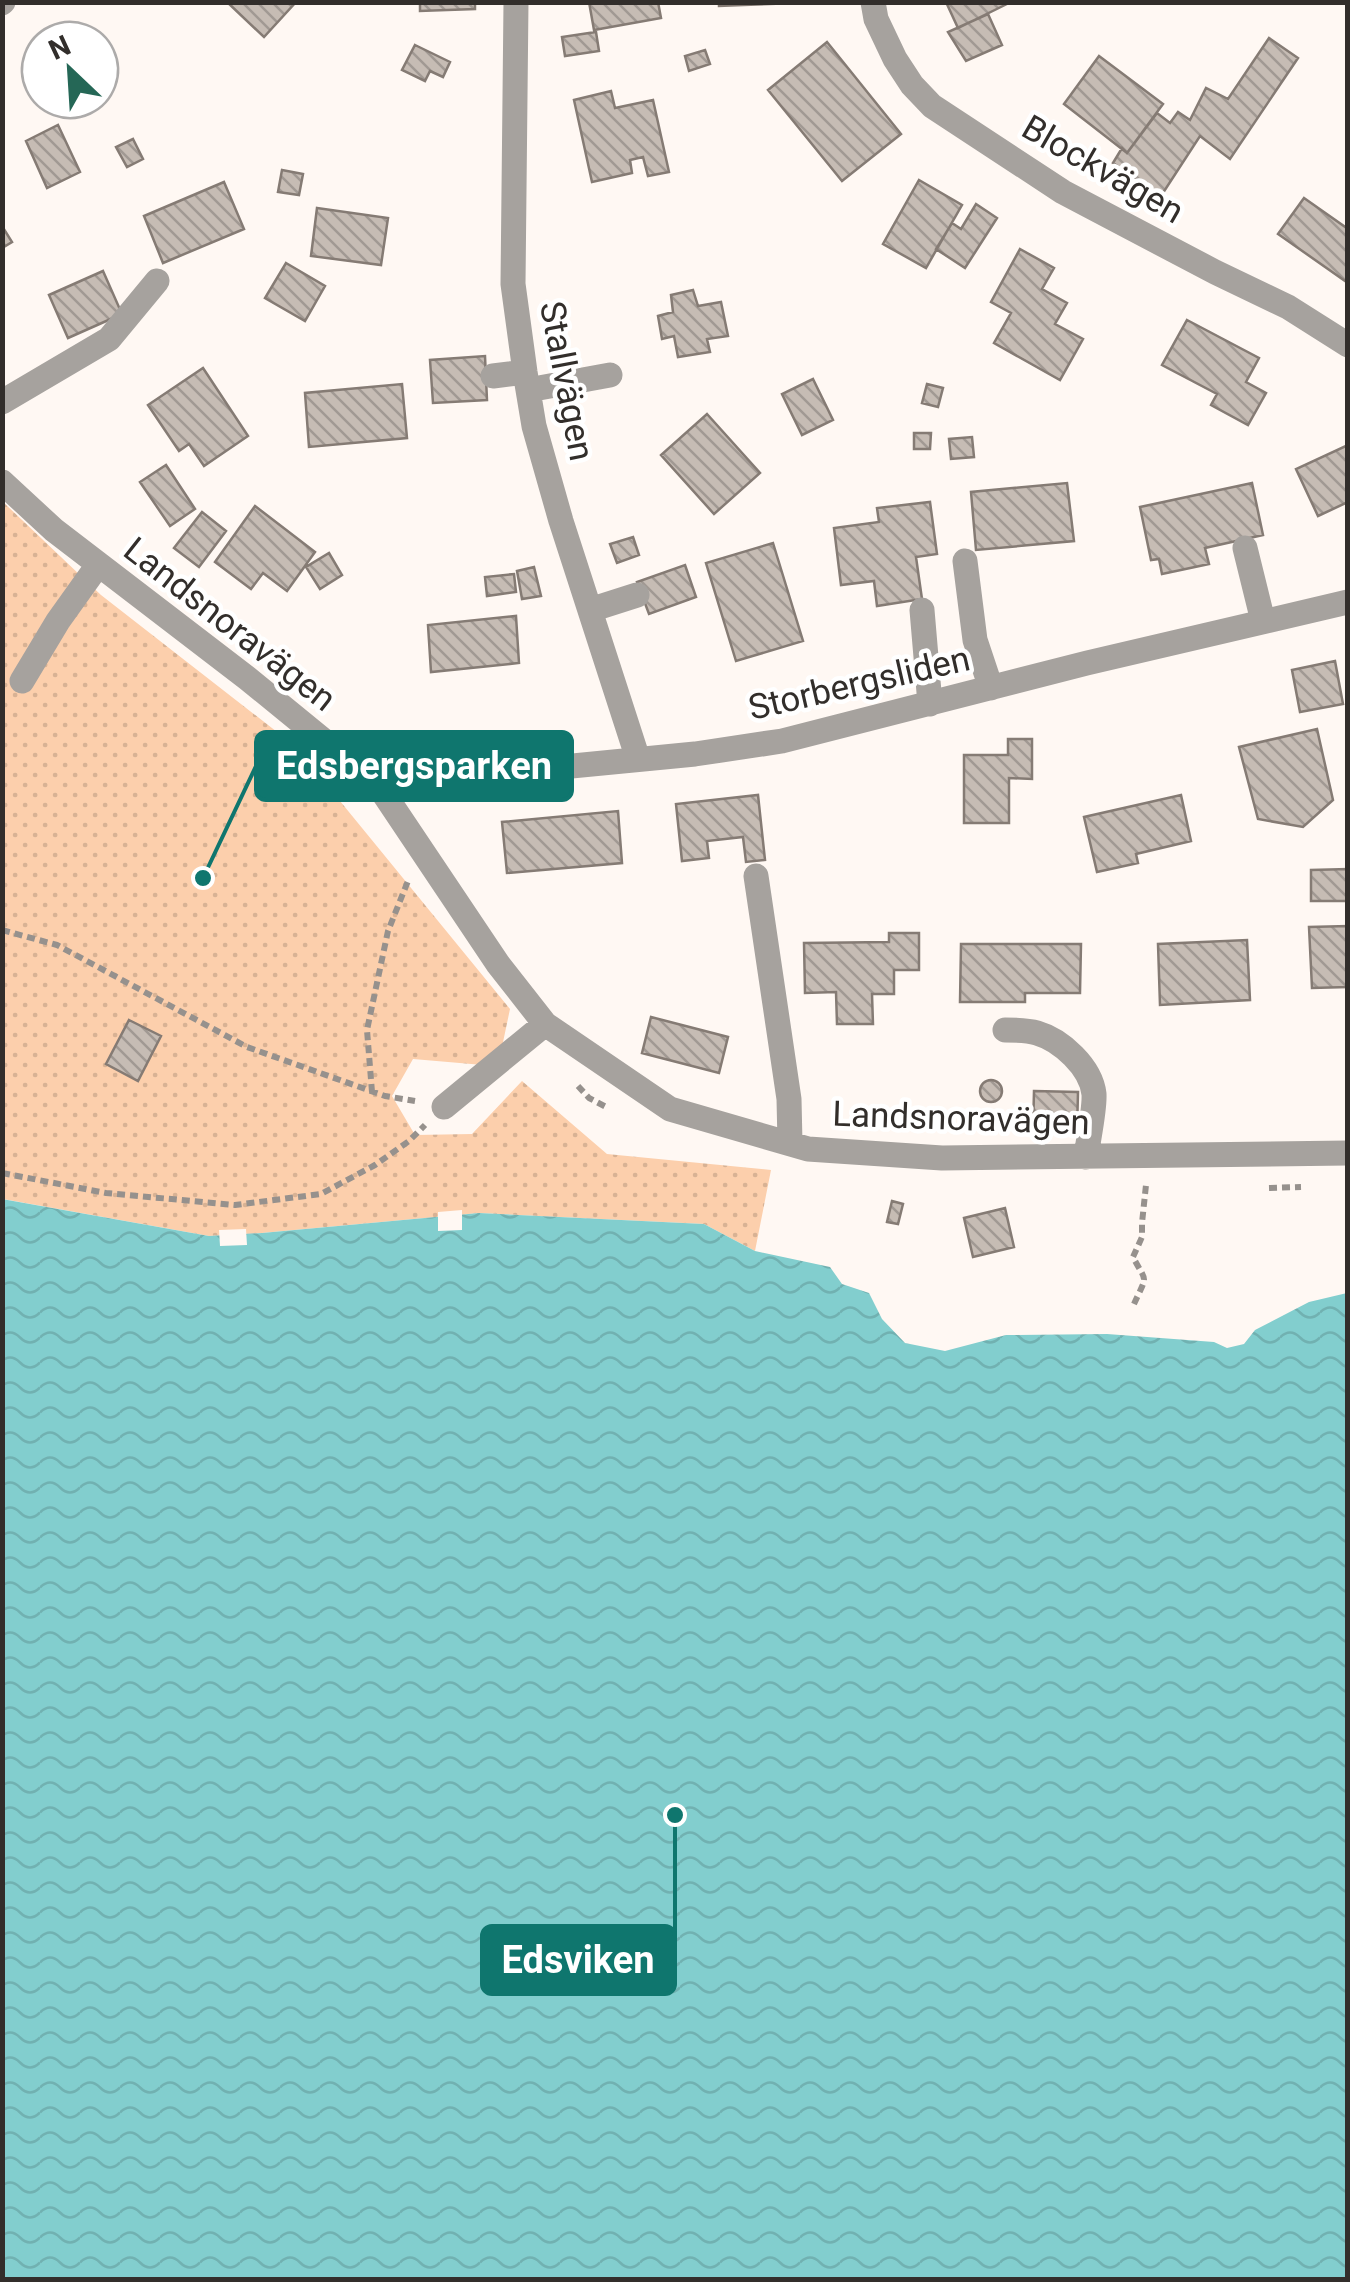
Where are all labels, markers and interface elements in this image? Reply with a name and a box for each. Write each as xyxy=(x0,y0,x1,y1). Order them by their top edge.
north arrow xyxy=(20,20,120,120)
text: N xyxy=(44,29,76,67)
street label: Blockvägen xyxy=(1015,107,1191,232)
street label: Stallvägen xyxy=(531,298,602,464)
street label: Landsnoravägen xyxy=(116,529,344,720)
street label: Storbergsliden xyxy=(744,638,974,729)
callout: Edsbergsparken xyxy=(256,732,572,800)
text: Edsbergsparken xyxy=(276,744,552,788)
street label: Landsnoravägen xyxy=(832,1094,1090,1143)
callout: Edsviken xyxy=(482,1926,675,1994)
text: Edsviken xyxy=(502,1938,654,1982)

